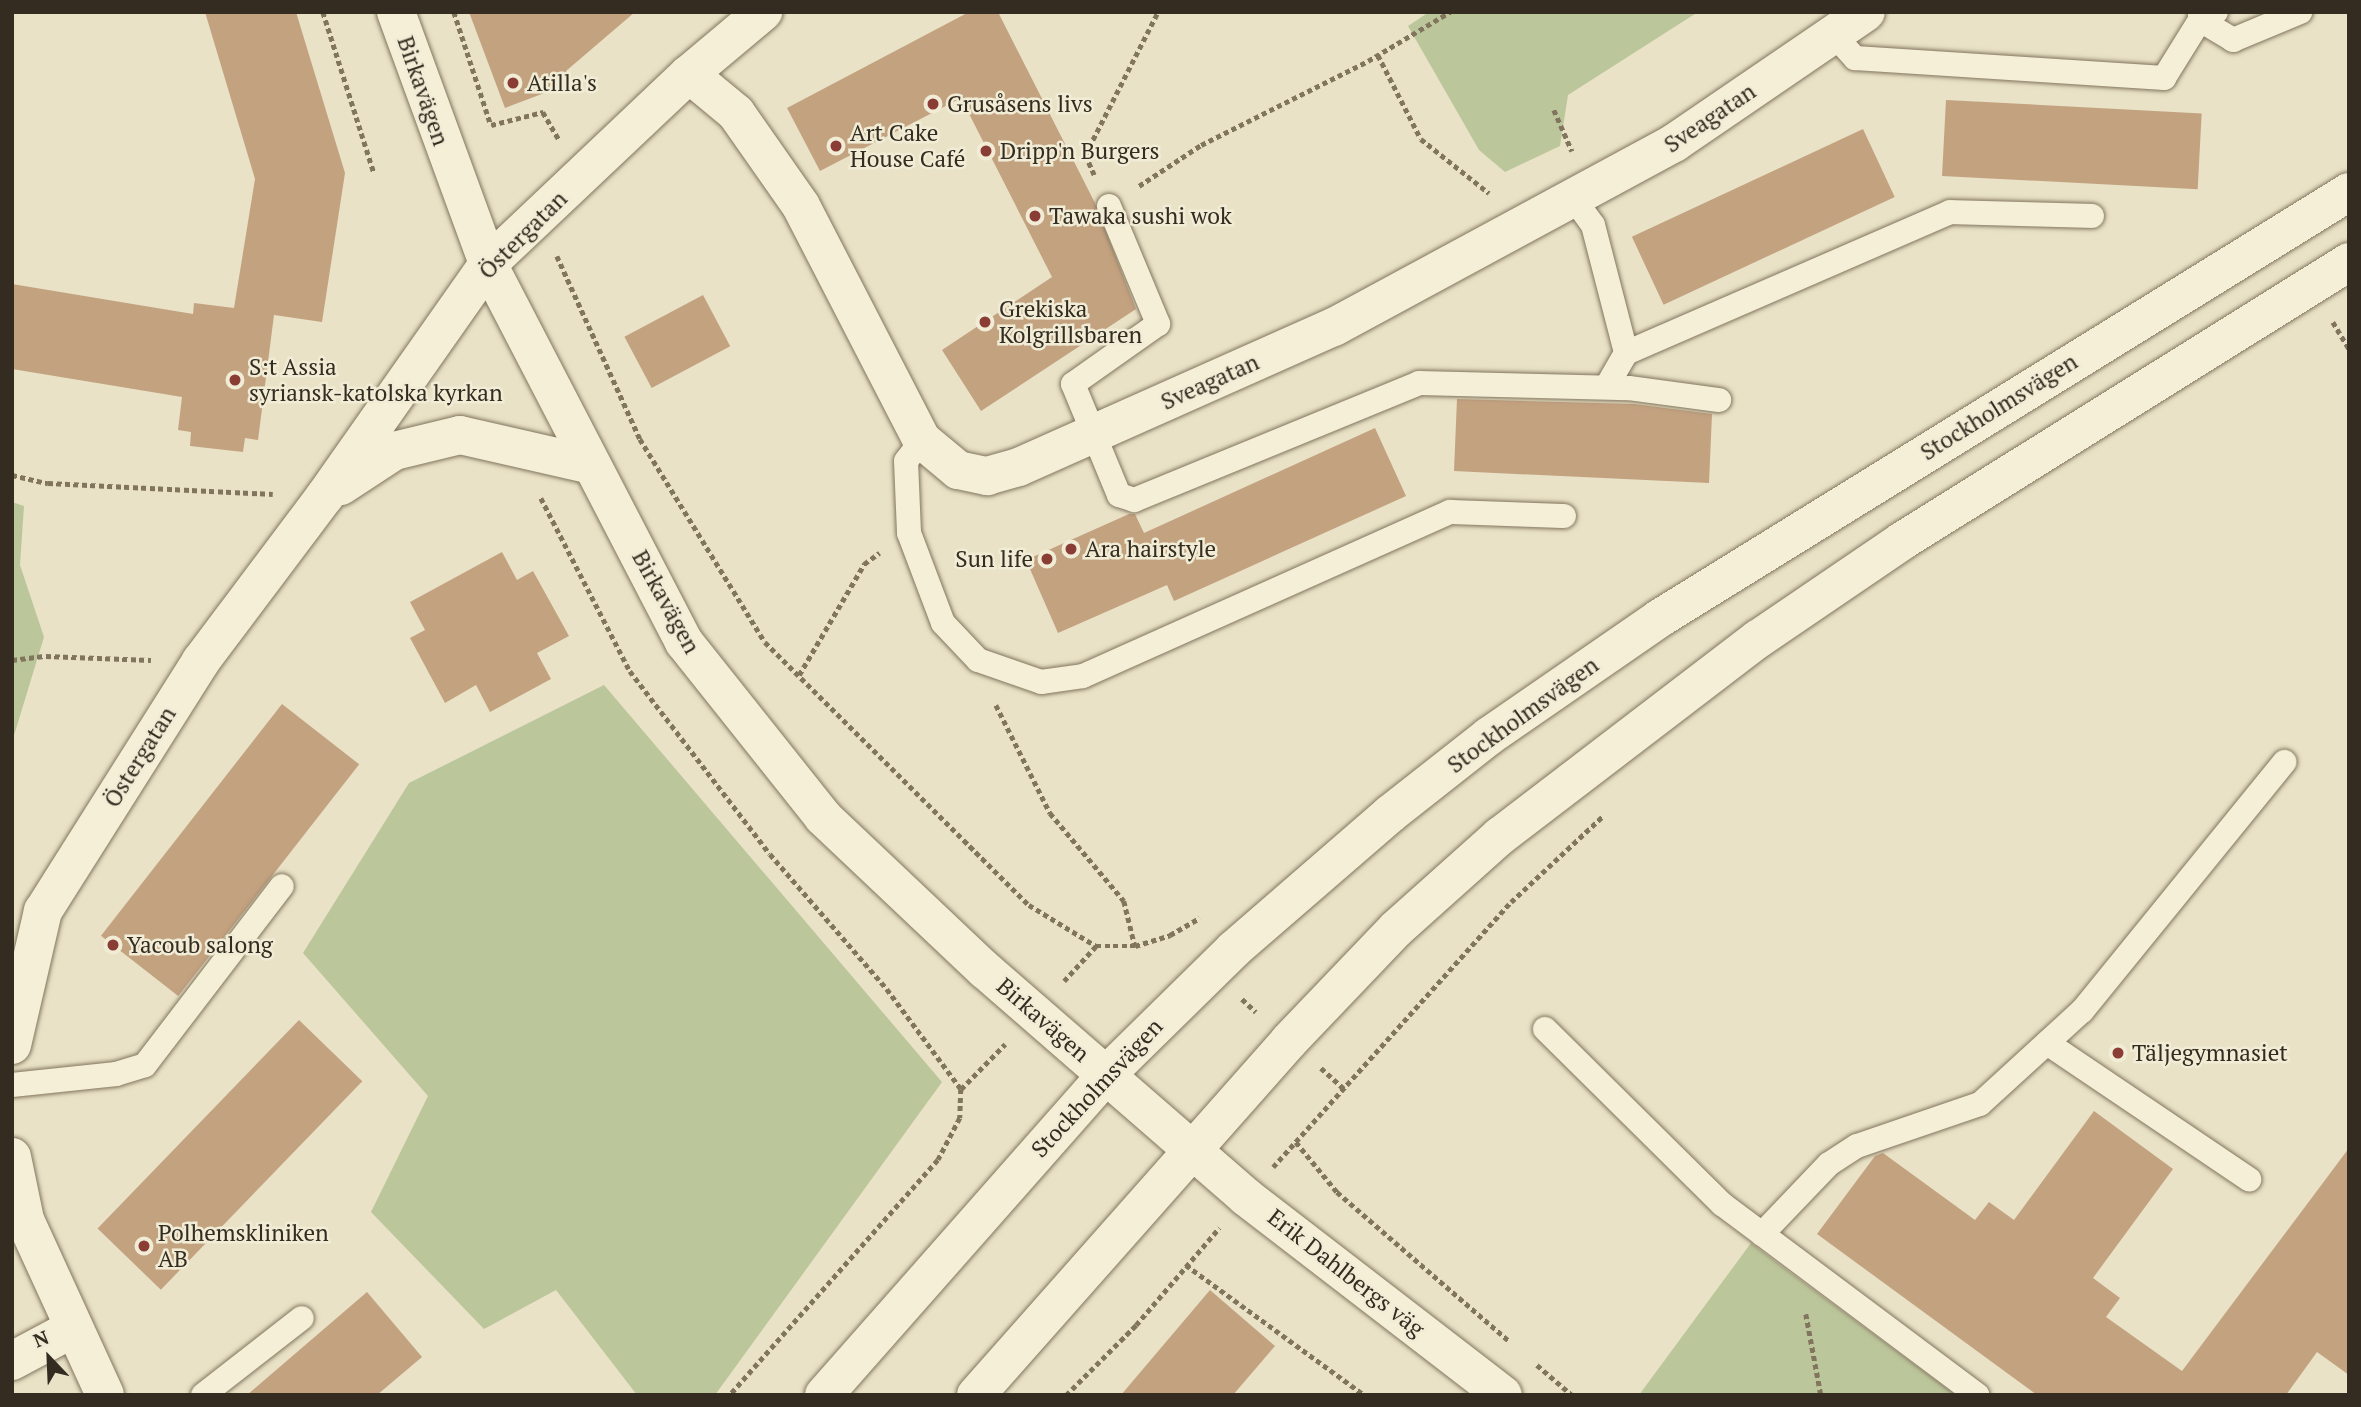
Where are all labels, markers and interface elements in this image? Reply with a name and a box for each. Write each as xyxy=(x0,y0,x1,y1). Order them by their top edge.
street label: Birkavägen xyxy=(391,33,455,149)
place label: Atilla's xyxy=(527,69,597,97)
marker: Atilla's xyxy=(505,75,521,91)
street label: Sveagatan xyxy=(1659,77,1761,159)
place label: Grusåsens livs xyxy=(947,90,1093,118)
marker: Grusåsens livs xyxy=(925,96,941,112)
place label: Art Cake House Café xyxy=(850,119,965,173)
place label: Dripp'n Burgers xyxy=(1000,137,1159,165)
marker: Art Cake House Café xyxy=(828,138,844,154)
marker: Dripp'n Burgers xyxy=(978,143,994,159)
street label: Östergatan xyxy=(473,185,573,285)
place label: Tawaka sushi wok xyxy=(1049,202,1232,230)
marker: Tawaka sushi wok xyxy=(1027,208,1043,224)
place label: Grekiska Kolgrillsbaren xyxy=(999,295,1142,349)
marker: Grekiska Kolgrillsbaren xyxy=(977,314,993,330)
street label: Sveagatan xyxy=(1157,348,1263,416)
street label: Stockholmsvägen xyxy=(1915,348,2083,466)
place label: S:t Assia syriansk-katolska kyrkan xyxy=(249,353,503,407)
marker: S:t Assia syriansk-katolska kyrkan xyxy=(227,372,243,388)
place label: Ara hairstyle xyxy=(1085,535,1216,563)
marker: Ara hairstyle xyxy=(1063,541,1079,557)
street label: Birkavägen xyxy=(626,545,706,659)
place label: Sun life xyxy=(955,545,1033,573)
marker: Sun life xyxy=(1039,551,1055,567)
street label: Stockholmsvägen xyxy=(1442,651,1604,779)
street label: Östergatan xyxy=(98,702,182,812)
place label: Yacoub salong xyxy=(127,931,273,959)
marker: Yacoub salong xyxy=(105,937,121,953)
street label: Birkavägen xyxy=(991,972,1095,1068)
street label: Stockholmsvägen xyxy=(1026,1013,1168,1163)
place label: Täljegymnasiet xyxy=(2132,1039,2288,1067)
marker: Täljegymnasiet xyxy=(2110,1045,2126,1061)
street label: Erik Dahlbergs väg xyxy=(1262,1203,1430,1343)
place label: Polhemskliniken AB xyxy=(158,1219,329,1273)
marker: Polhemskliniken AB xyxy=(136,1238,152,1254)
north arrow xyxy=(14,1323,84,1393)
text: N xyxy=(29,1324,52,1353)

